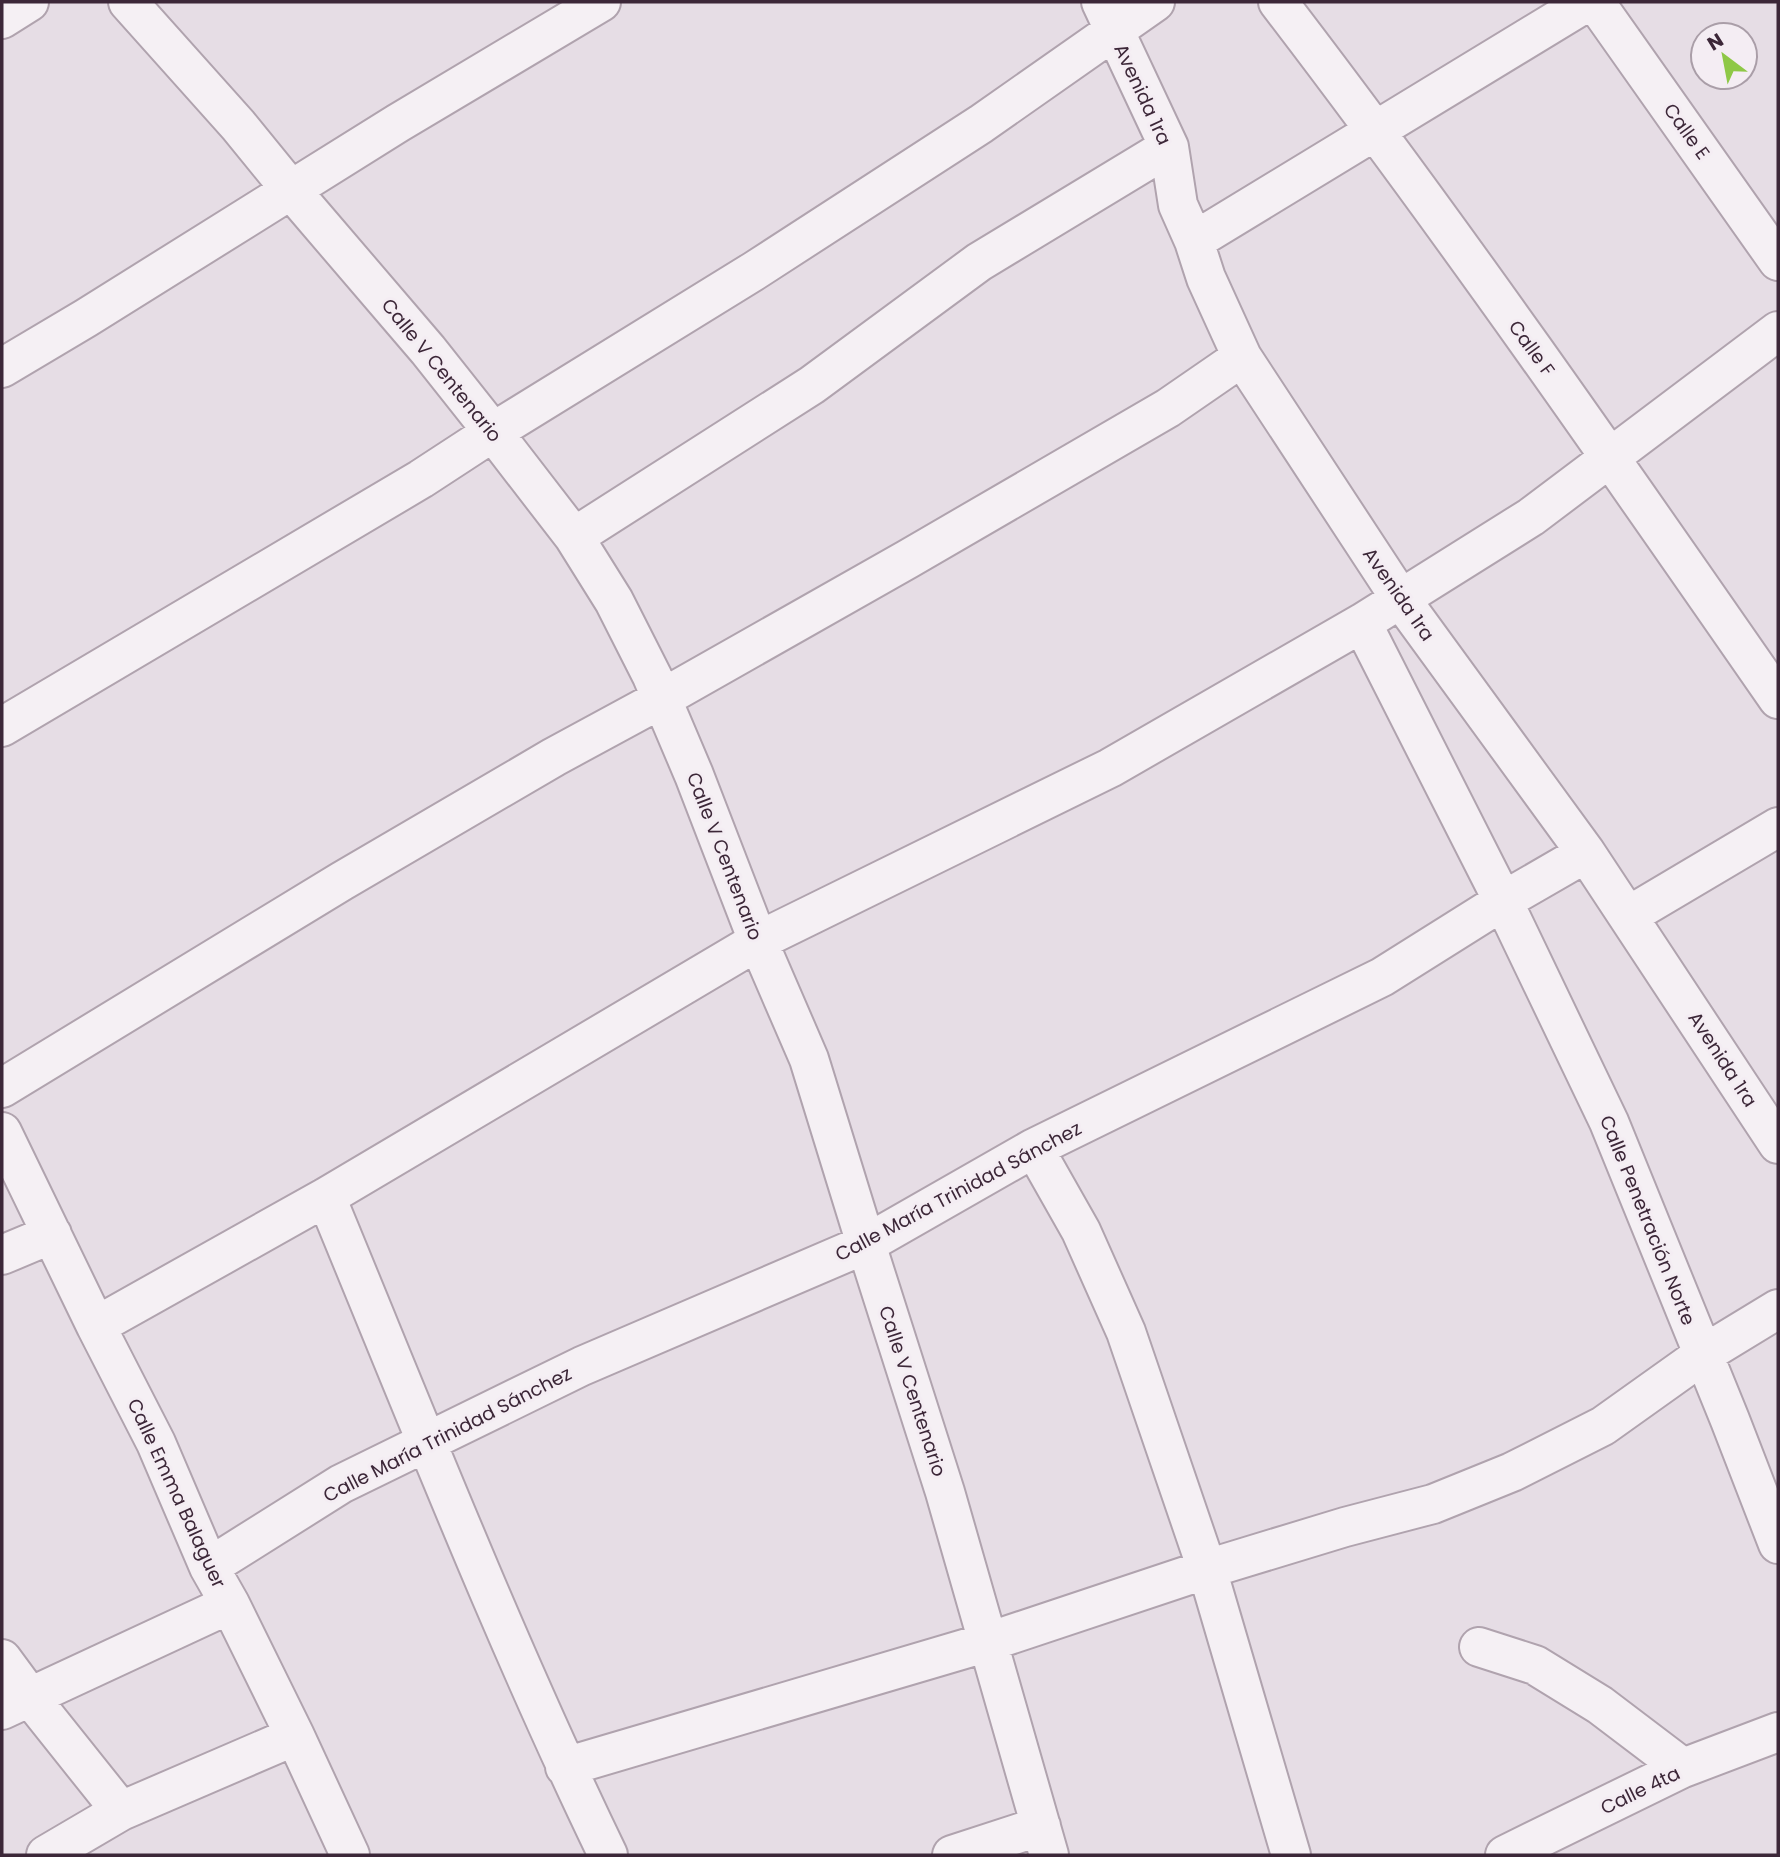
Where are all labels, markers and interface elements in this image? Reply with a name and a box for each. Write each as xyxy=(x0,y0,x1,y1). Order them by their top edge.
north arrow xyxy=(1689,21,1759,91)
text: N xyxy=(1702,27,1728,57)
street label: Avenida 1ra xyxy=(1107,39,1178,149)
street label: Calle E xyxy=(1657,98,1716,165)
street label: Calle V Centenario xyxy=(375,293,508,448)
street label: Calle F xyxy=(1502,315,1561,382)
street label: Avenida 1ra xyxy=(1356,542,1441,647)
street label: Calle V Centenario xyxy=(680,768,769,944)
street label: Avenida 1ra xyxy=(1682,1006,1764,1112)
street label: Calle Penetración Norte xyxy=(1593,1111,1702,1329)
street label: Calle María Trinidad Sánchez xyxy=(830,1115,1086,1268)
street label: Calle V Centenario xyxy=(872,1302,953,1480)
street label: Calle María Trinidad Sánchez xyxy=(318,1360,576,1509)
street label: Calle Emma Balaguer xyxy=(121,1394,232,1592)
street label: Calle 4ta xyxy=(1596,1760,1685,1821)

